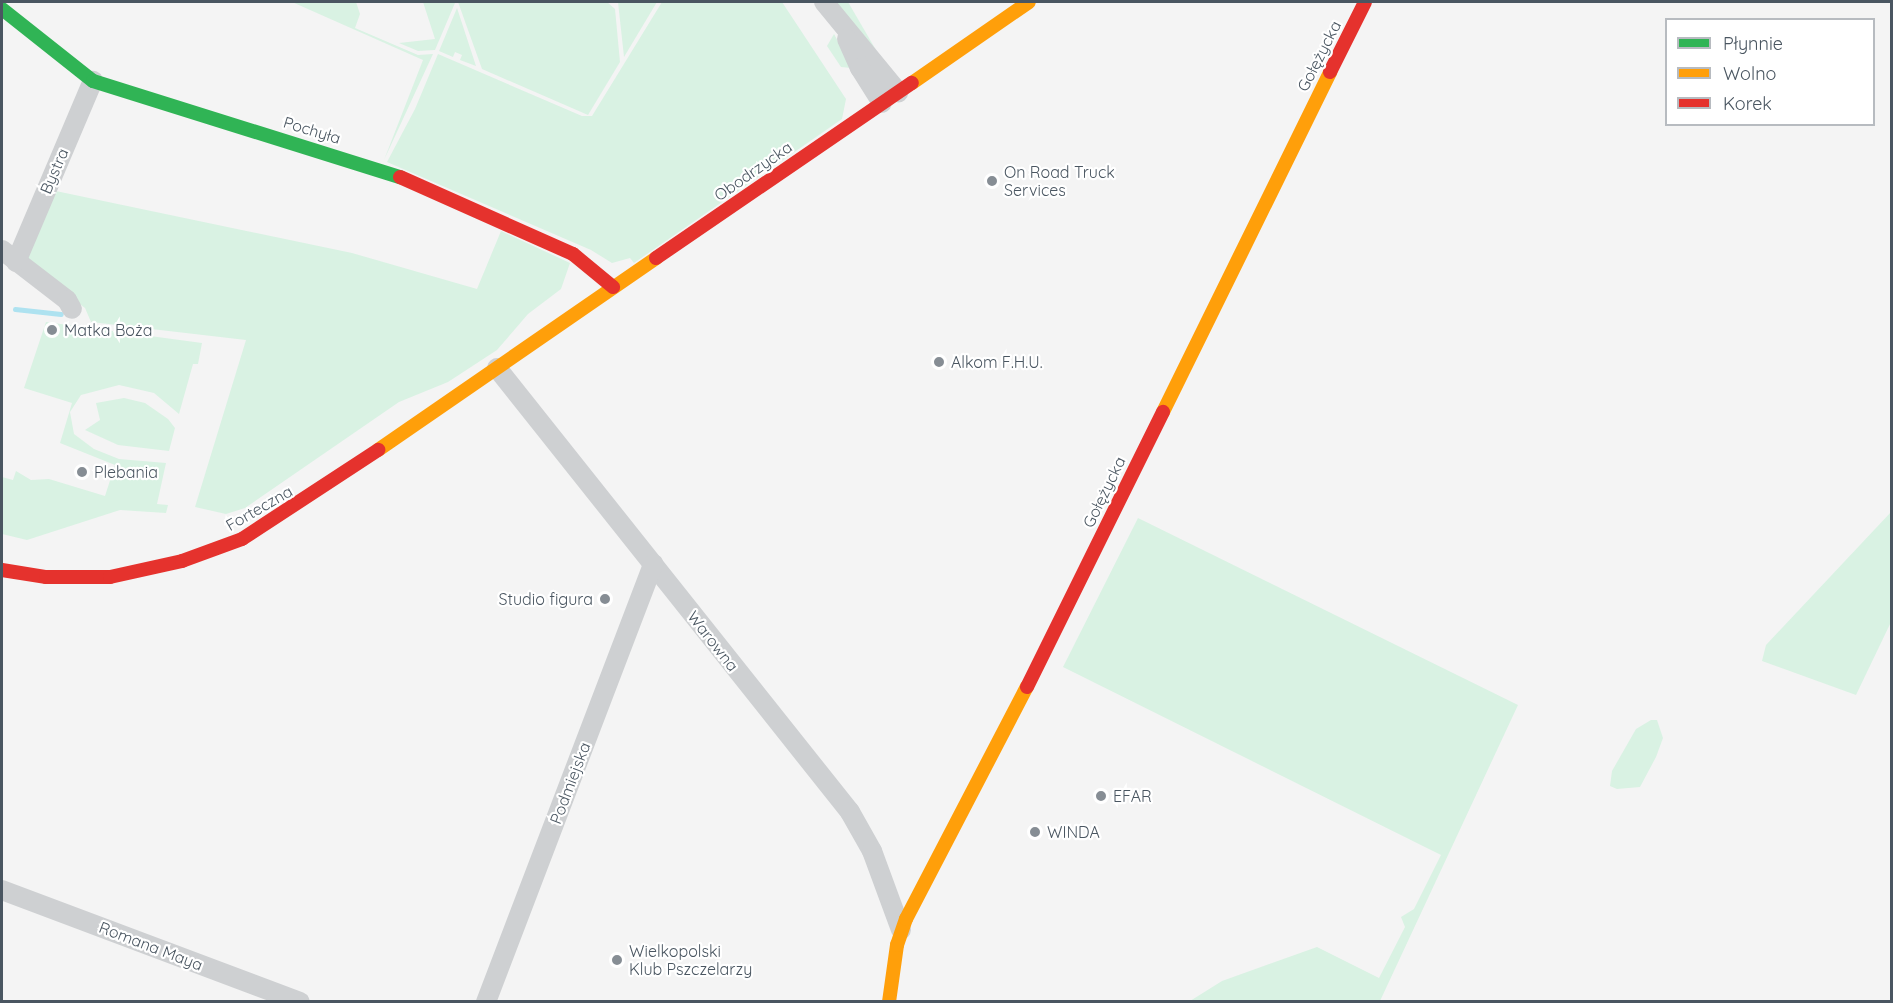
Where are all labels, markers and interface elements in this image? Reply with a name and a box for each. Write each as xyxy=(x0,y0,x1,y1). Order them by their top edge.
street label: Gołężycka xyxy=(1293,17,1345,95)
legend xyxy=(1665,18,1875,126)
text: Płynnie xyxy=(1723,32,1783,55)
text: Wolno xyxy=(1723,62,1776,85)
text: Korek xyxy=(1723,92,1772,115)
street label: Pochyła xyxy=(281,112,343,148)
street label: Obodrzycka xyxy=(710,137,796,205)
street label: Bystra xyxy=(36,145,72,197)
place label: On Road Truck Services xyxy=(1004,162,1115,200)
marker: On Road Truck Services xyxy=(985,174,999,188)
place label: Matka Boża xyxy=(64,320,152,340)
marker: Matka Boża xyxy=(45,323,59,337)
place label: Alkom F.H.U. xyxy=(951,352,1043,372)
marker: Alkom F.H.U. xyxy=(932,355,946,369)
street label: Gołężycka xyxy=(1079,453,1129,531)
place label: Plebania xyxy=(94,462,158,482)
marker: Plebania xyxy=(75,465,89,479)
street label: Forteczna xyxy=(222,481,296,535)
place label: Studio figura xyxy=(499,589,593,609)
marker: Studio figura xyxy=(598,592,612,606)
street label: Warowna xyxy=(683,607,743,675)
street label: Podmiejska xyxy=(546,740,594,826)
place label: EFAR xyxy=(1113,786,1152,806)
marker: EFAR xyxy=(1094,789,1108,803)
place label: WINDA xyxy=(1047,822,1100,842)
marker: WINDA xyxy=(1028,825,1042,839)
street label: Romana Maya xyxy=(96,917,206,975)
place label: Wielkopolski Klub Pszczelarzy xyxy=(629,941,752,979)
marker: Wielkopolski Klub Pszczelarzy xyxy=(610,953,624,967)

